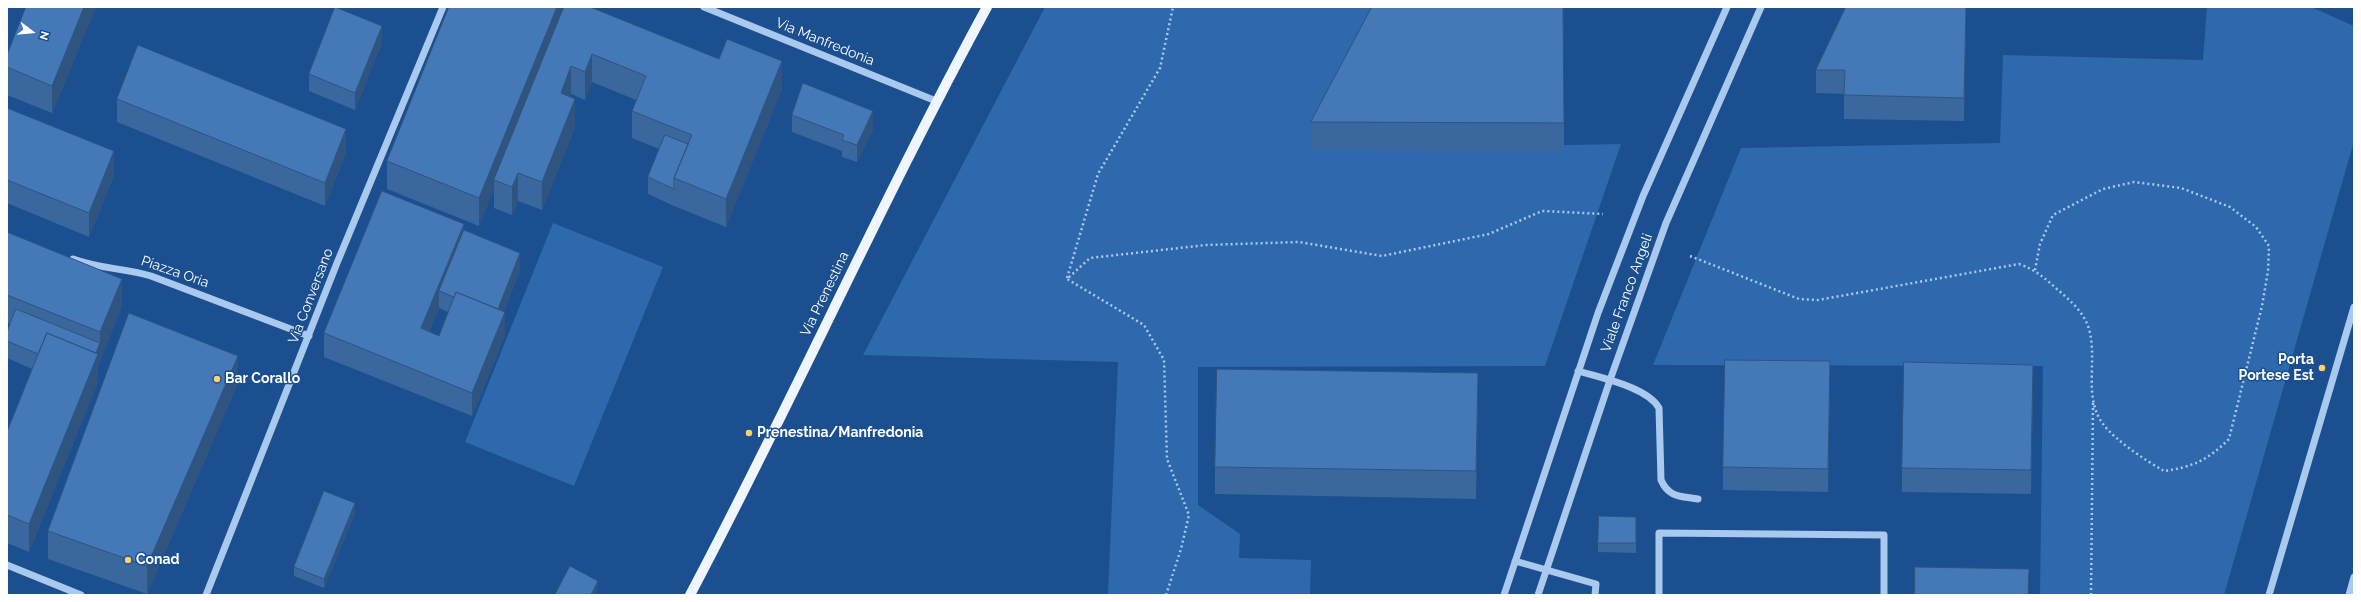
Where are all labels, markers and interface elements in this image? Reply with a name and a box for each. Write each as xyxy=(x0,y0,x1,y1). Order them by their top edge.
north arrow xyxy=(12,12,52,52)
street label: Via Manfredonia xyxy=(773,15,877,69)
text: N xyxy=(37,30,51,41)
street label: Viale Franco Angeli xyxy=(1598,231,1656,355)
street label: Via Conversano xyxy=(285,246,337,346)
street label: Via Prenestina xyxy=(797,249,853,339)
street label: Piazza Oria xyxy=(139,253,211,291)
place label: Porta Portese Est xyxy=(2239,352,2314,384)
marker: Porta Portese Est xyxy=(2317,363,2327,373)
place label: Bar Corallo xyxy=(225,371,300,387)
marker: Bar Corallo xyxy=(212,374,222,384)
place label: Prenestina/Manfredonia xyxy=(757,425,923,441)
marker: Prenestina/Manfredonia xyxy=(744,428,754,438)
place label: Conad xyxy=(136,552,180,568)
marker: Conad xyxy=(123,555,133,565)

